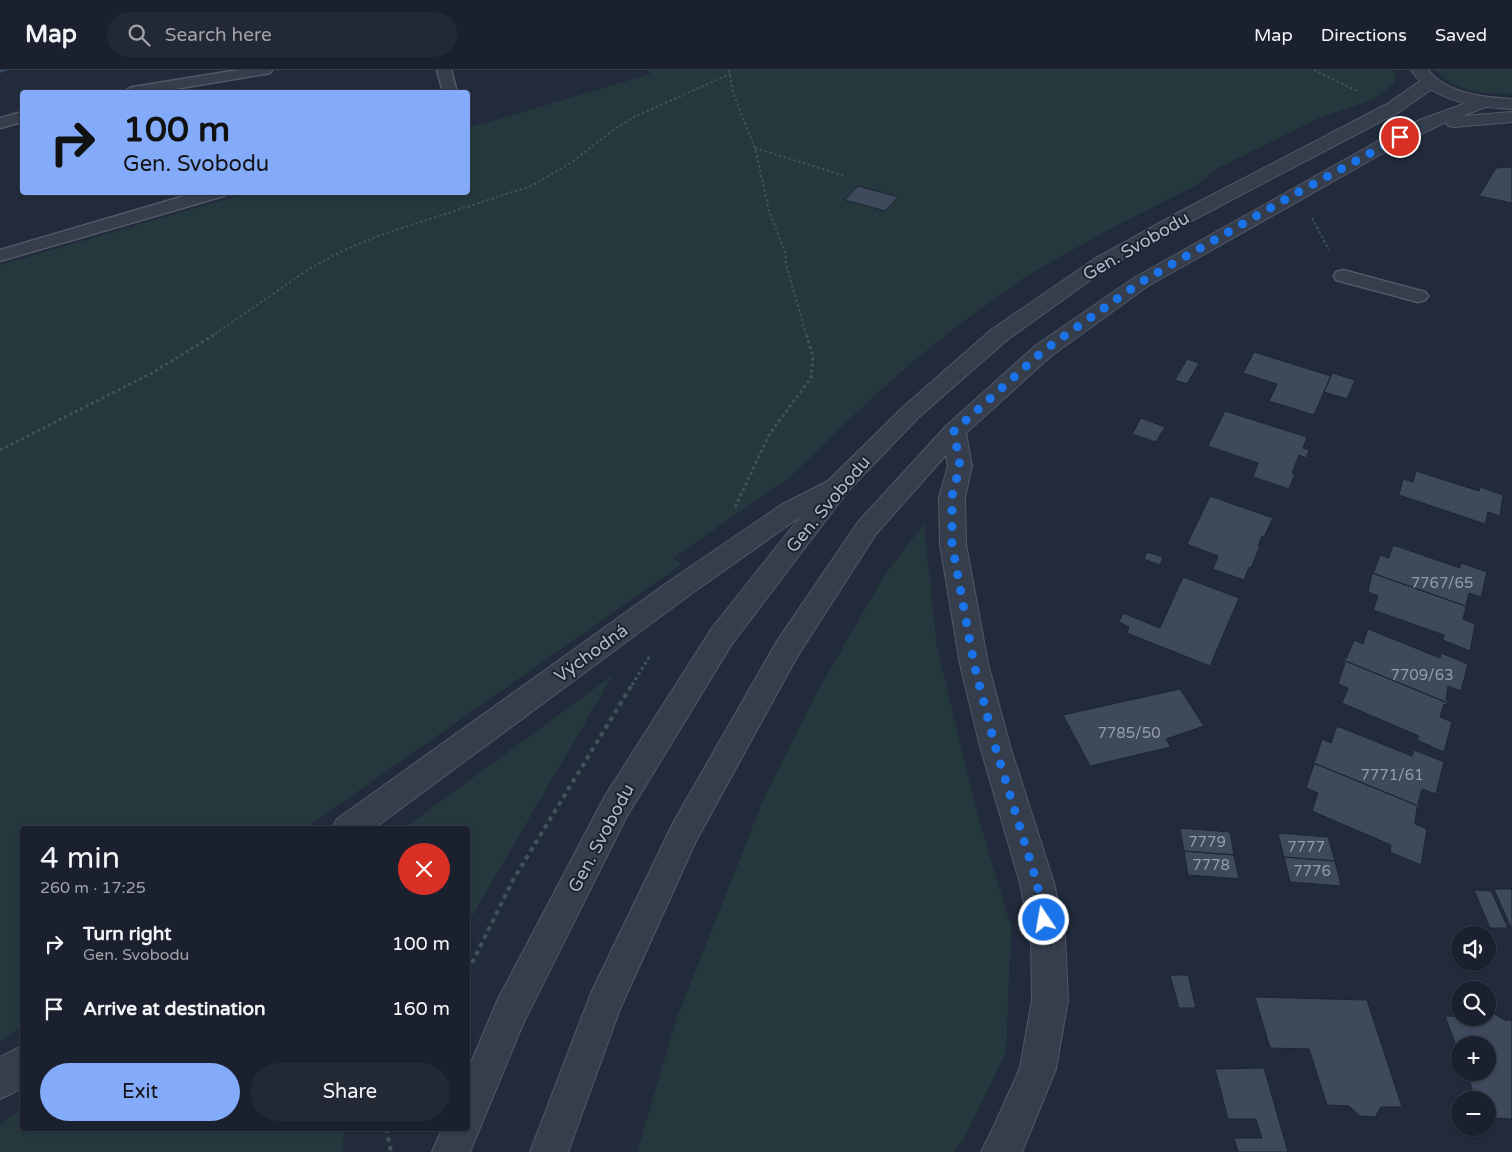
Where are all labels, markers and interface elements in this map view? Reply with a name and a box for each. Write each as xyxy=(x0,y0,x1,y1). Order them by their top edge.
search box xyxy=(107,12,457,57)
text: Map xyxy=(25,20,77,49)
icon: search xyxy=(125,21,153,49)
text: Search here xyxy=(165,24,272,46)
text: Map xyxy=(1254,24,1293,46)
text: Directions xyxy=(1321,24,1407,46)
text: Saved xyxy=(1435,24,1487,46)
text: 100 m xyxy=(123,109,230,151)
icon: right xyxy=(40,110,105,175)
pin xyxy=(1379,116,1421,158)
icon: arrive xyxy=(1386,123,1414,151)
text: Gen. Svobodu xyxy=(123,151,269,177)
street label: Gen. Svobodu xyxy=(1079,207,1193,285)
street label: Gen. Svobodu xyxy=(781,451,875,557)
house number: 7767/65 xyxy=(1411,574,1473,592)
street label: Východná xyxy=(550,619,632,687)
house number: 7709/63 xyxy=(1390,666,1454,684)
house number: 7785/50 xyxy=(1097,724,1161,742)
house number: 7771/61 xyxy=(1360,766,1424,784)
street label: Gen. Svobodu xyxy=(563,780,639,896)
house number: 7779 xyxy=(1188,833,1226,851)
house number: 7777 xyxy=(1287,838,1325,856)
text: 4 min xyxy=(40,840,120,877)
button: close xyxy=(398,843,450,895)
house number: 7778 xyxy=(1192,856,1230,874)
house number: 7776 xyxy=(1293,862,1331,880)
text: 260 m · 17:25 xyxy=(40,878,146,898)
position arrow xyxy=(1017,893,1069,945)
text: Turn right xyxy=(83,923,171,945)
map controls xyxy=(1451,926,1496,1136)
button: sound xyxy=(1451,926,1496,971)
icon: right xyxy=(40,930,68,958)
text: 100 m xyxy=(392,933,450,955)
text: Gen. Svobodu xyxy=(83,945,189,965)
button: search xyxy=(1451,981,1496,1026)
icon: arrive xyxy=(40,995,68,1023)
text: Arrive at destination xyxy=(83,998,266,1020)
text: 160 m xyxy=(392,998,450,1020)
button: + xyxy=(1451,1036,1496,1081)
button: Exit xyxy=(40,1063,240,1121)
button: Share xyxy=(250,1063,450,1121)
button: − xyxy=(1451,1091,1496,1136)

